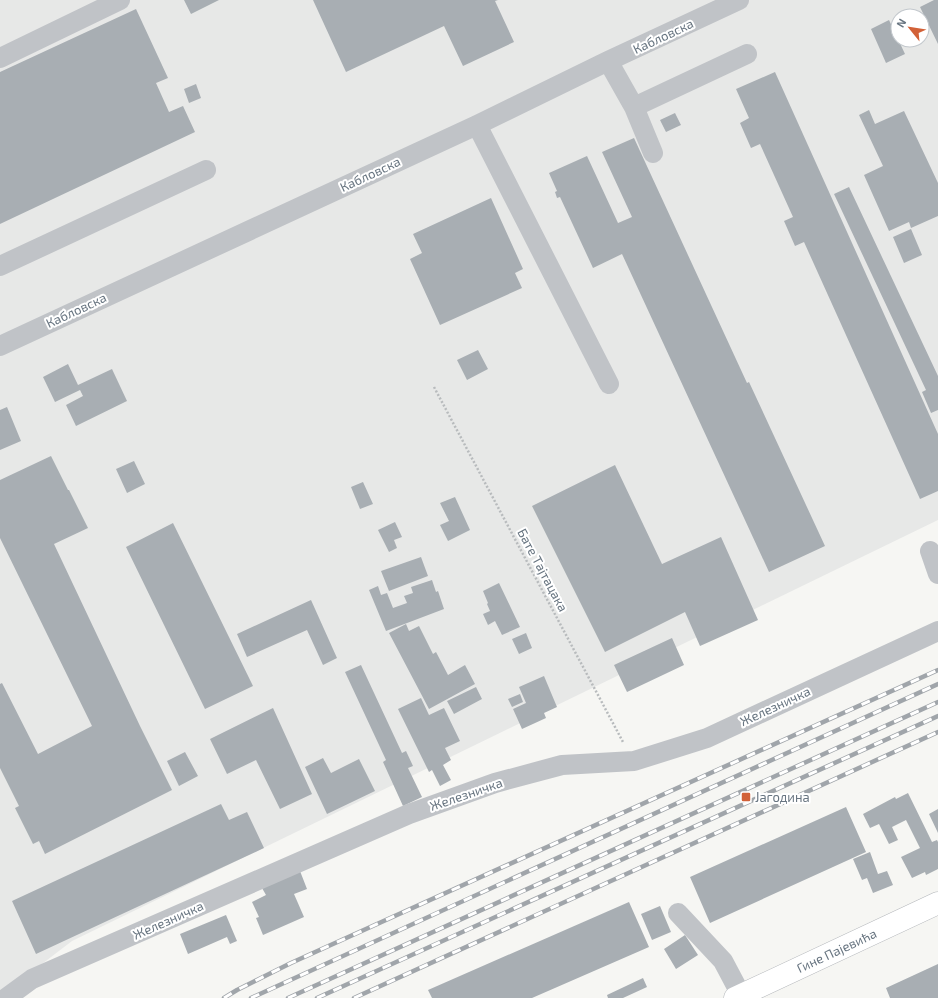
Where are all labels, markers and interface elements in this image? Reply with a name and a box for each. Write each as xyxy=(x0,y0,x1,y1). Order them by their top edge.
north arrow xyxy=(890,8,930,48)
street label: Кабловска xyxy=(630,15,696,57)
text: N xyxy=(893,16,909,29)
street label: Кабловска xyxy=(337,153,403,195)
street label: Кабловска xyxy=(43,289,109,331)
street label: Бате Тајтацака xyxy=(514,526,572,614)
street label: Железничка xyxy=(737,683,813,729)
street label: Железничка xyxy=(428,774,504,814)
place label: Јагодина xyxy=(755,789,810,805)
marker: Јагодина xyxy=(740,791,752,803)
street label: Железничка xyxy=(130,897,206,943)
street label: Гине Пајевића xyxy=(794,925,879,976)

